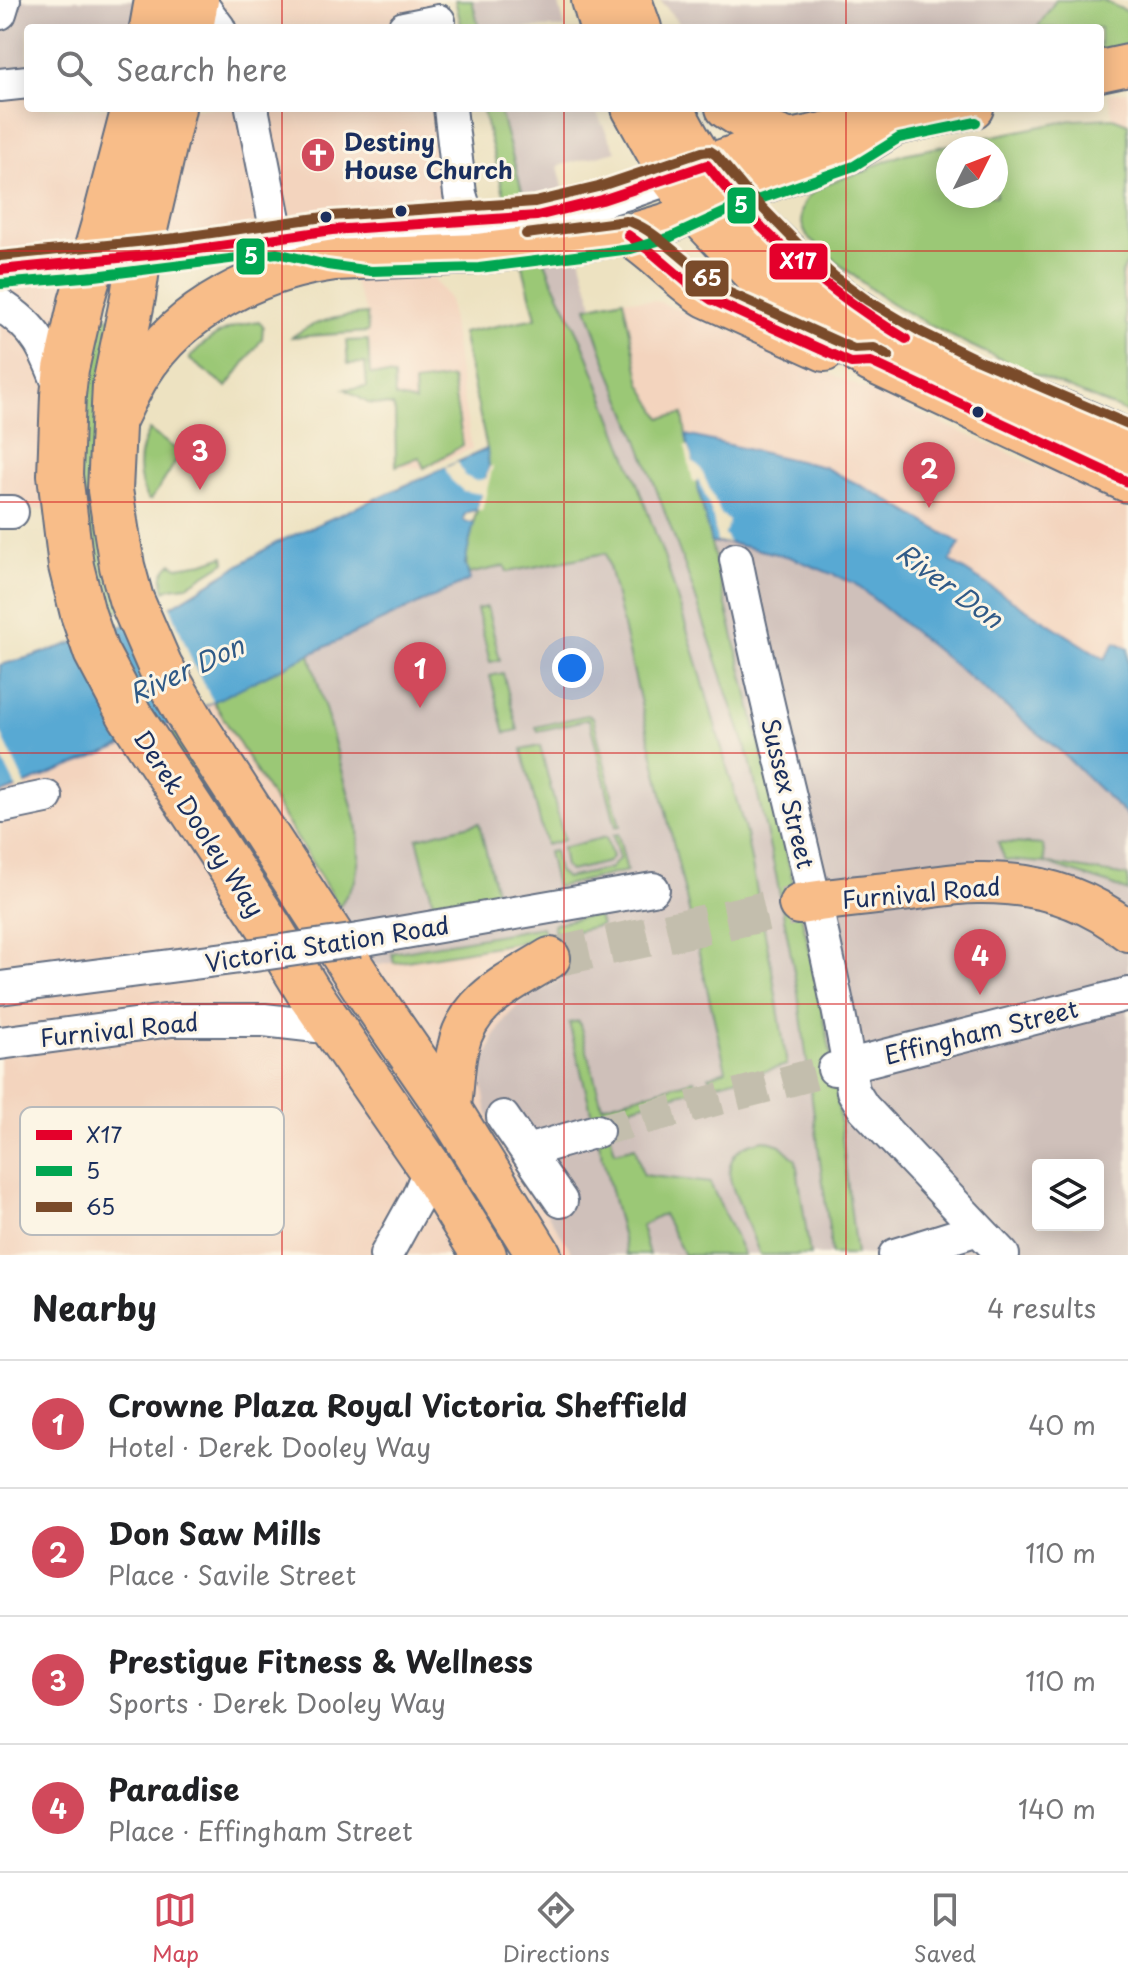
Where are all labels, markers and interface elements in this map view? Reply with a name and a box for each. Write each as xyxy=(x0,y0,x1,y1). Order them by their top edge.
search box xyxy=(24,24,1104,112)
icon: search xyxy=(52,46,96,90)
text: Search here xyxy=(116,46,288,91)
place label: Destiny House Church xyxy=(344,123,513,187)
church icon: Destiny House Church xyxy=(299,136,337,174)
north arrow xyxy=(936,136,1008,208)
line badge: 5 xyxy=(726,186,757,225)
text: 5 xyxy=(734,187,748,220)
unlabelled marker xyxy=(393,203,409,219)
unlabelled marker xyxy=(318,209,334,225)
line badge: 5 xyxy=(235,237,266,276)
text: 5 xyxy=(244,238,258,271)
line badge: X17 xyxy=(768,242,829,281)
text: X17 xyxy=(778,243,817,276)
line badge: 65 xyxy=(684,259,730,298)
text: 65 xyxy=(692,260,722,293)
unlabelled marker xyxy=(970,404,986,420)
pin: 3 xyxy=(174,424,226,490)
pin: 2 xyxy=(903,442,955,508)
water label: River Don xyxy=(889,533,1012,638)
water label: River Don xyxy=(122,625,251,713)
pin: 1 xyxy=(394,642,446,708)
your location xyxy=(552,648,592,688)
street label: Sussex Street xyxy=(753,714,825,872)
street label: Derek Dooley Way xyxy=(126,722,274,924)
street label: Furnival Road xyxy=(840,867,1002,917)
street label: Victoria Station Road xyxy=(202,906,452,980)
pin: 4 xyxy=(954,929,1006,995)
street label: Effingham Street xyxy=(880,989,1082,1072)
street label: Furnival Road xyxy=(38,1003,200,1055)
legend xyxy=(20,1107,284,1235)
text: X17 xyxy=(86,1117,122,1150)
text: 5 xyxy=(86,1153,100,1186)
map controls xyxy=(1032,1159,1104,1231)
button: layers xyxy=(1032,1159,1104,1231)
text: 65 xyxy=(86,1189,115,1222)
text: Nearby xyxy=(32,1281,157,1333)
text: 4 results xyxy=(987,1288,1096,1327)
text: Crowne Plaza Royal Victoria Sheffield xyxy=(108,1382,687,1427)
text: 1 xyxy=(52,1405,64,1444)
text: 40 m xyxy=(1028,1405,1096,1444)
text: Hotel · Derek Dooley Way xyxy=(108,1427,431,1466)
text: Don Saw Mills xyxy=(108,1510,321,1555)
text: 2 xyxy=(49,1533,67,1572)
text: 110 m xyxy=(1025,1533,1096,1572)
text: Place · Savile Street xyxy=(108,1555,356,1594)
text: Prestigue Fitness & Wellness xyxy=(108,1638,533,1683)
text: 3 xyxy=(49,1661,67,1700)
text: 110 m xyxy=(1025,1661,1096,1700)
text: Sports · Derek Dooley Way xyxy=(108,1683,446,1722)
text: Paradise xyxy=(108,1766,239,1811)
text: 4 xyxy=(49,1789,67,1828)
text: 140 m xyxy=(1018,1789,1096,1828)
text: Place · Effingham Street xyxy=(108,1811,413,1850)
tab: Map xyxy=(152,1888,199,1969)
tab: Directions xyxy=(503,1888,610,1969)
tab: Saved xyxy=(914,1888,976,1969)

